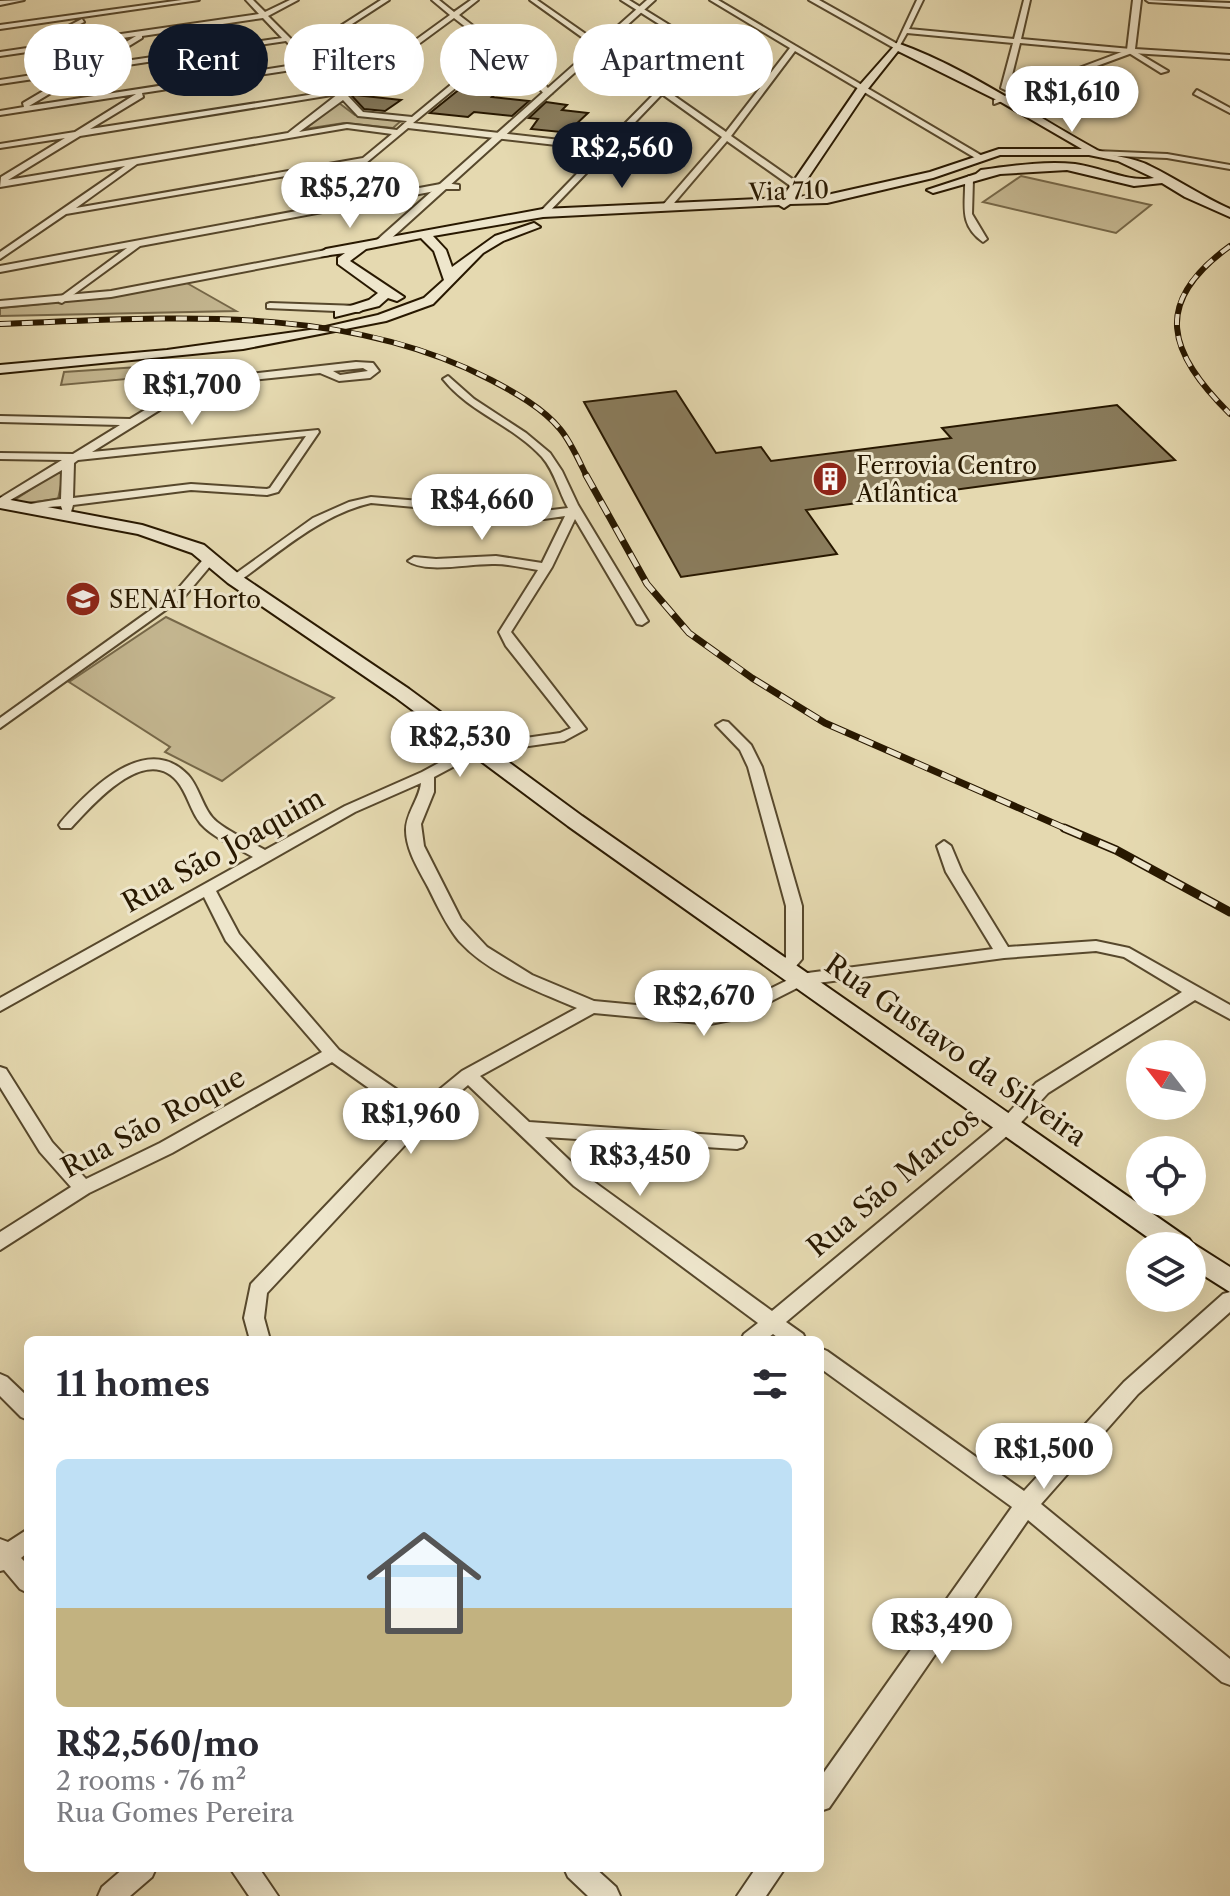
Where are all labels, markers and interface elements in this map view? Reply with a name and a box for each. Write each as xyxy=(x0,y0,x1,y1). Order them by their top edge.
chip: Buy xyxy=(24,24,132,96)
chip: Rent xyxy=(148,24,268,96)
chip: Filters xyxy=(284,24,424,96)
chip: New xyxy=(440,24,557,96)
chip: Apartment xyxy=(573,24,773,96)
pin: R$1,610 xyxy=(998,66,1146,134)
text: R$1,610 xyxy=(1024,76,1120,108)
pin: R$2,560 xyxy=(548,122,696,190)
text: R$2,560 xyxy=(570,132,674,164)
pin: R$5,270 xyxy=(276,162,424,230)
text: R$5,270 xyxy=(299,172,401,204)
street label: Via 710 xyxy=(747,175,830,207)
pin: R$1,700 xyxy=(118,359,266,427)
text: R$1,700 xyxy=(142,369,242,401)
place label: Ferrovia Centro Atlântica xyxy=(855,451,1037,508)
building icon: Ferrovia Centro Atlântica xyxy=(811,460,849,498)
pin: R$4,660 xyxy=(408,474,556,542)
text: R$4,660 xyxy=(430,484,534,516)
school or university icon: SENAI Horto xyxy=(64,580,102,618)
place label: SENAI Horto xyxy=(109,585,261,614)
pin: R$2,530 xyxy=(386,711,534,779)
text: R$2,530 xyxy=(409,721,511,753)
street label: Rua São Joaquim xyxy=(116,780,330,920)
street label: Rua Gustavo da Silveira xyxy=(819,947,1094,1153)
pin: R$2,670 xyxy=(630,970,778,1038)
text: R$2,670 xyxy=(653,980,755,1012)
north arrow xyxy=(1126,1040,1206,1120)
map controls xyxy=(1126,1040,1206,1312)
street label: Rua São Roque xyxy=(55,1059,251,1185)
pin: R$1,960 xyxy=(337,1088,485,1156)
text: R$1,960 xyxy=(361,1098,461,1130)
street label: Rua São Marcos xyxy=(800,1100,986,1264)
pin: R$3,450 xyxy=(566,1130,714,1198)
button: locate xyxy=(1126,1136,1206,1216)
text: R$3,450 xyxy=(589,1140,691,1172)
button: layers xyxy=(1126,1232,1206,1312)
icon: filters xyxy=(748,1362,792,1406)
text: 11 homes xyxy=(56,1363,210,1405)
pin: R$1,500 xyxy=(970,1423,1118,1491)
text: R$1,500 xyxy=(994,1433,1094,1465)
icon: home xyxy=(352,1511,496,1655)
pin: R$3,490 xyxy=(868,1598,1016,1666)
text: R$3,490 xyxy=(890,1608,994,1640)
text: R$2,560/mo xyxy=(56,1723,259,1765)
text: 2 rooms · 76 m² xyxy=(56,1765,246,1797)
text: Rua Gomes Pereira xyxy=(56,1797,294,1829)

